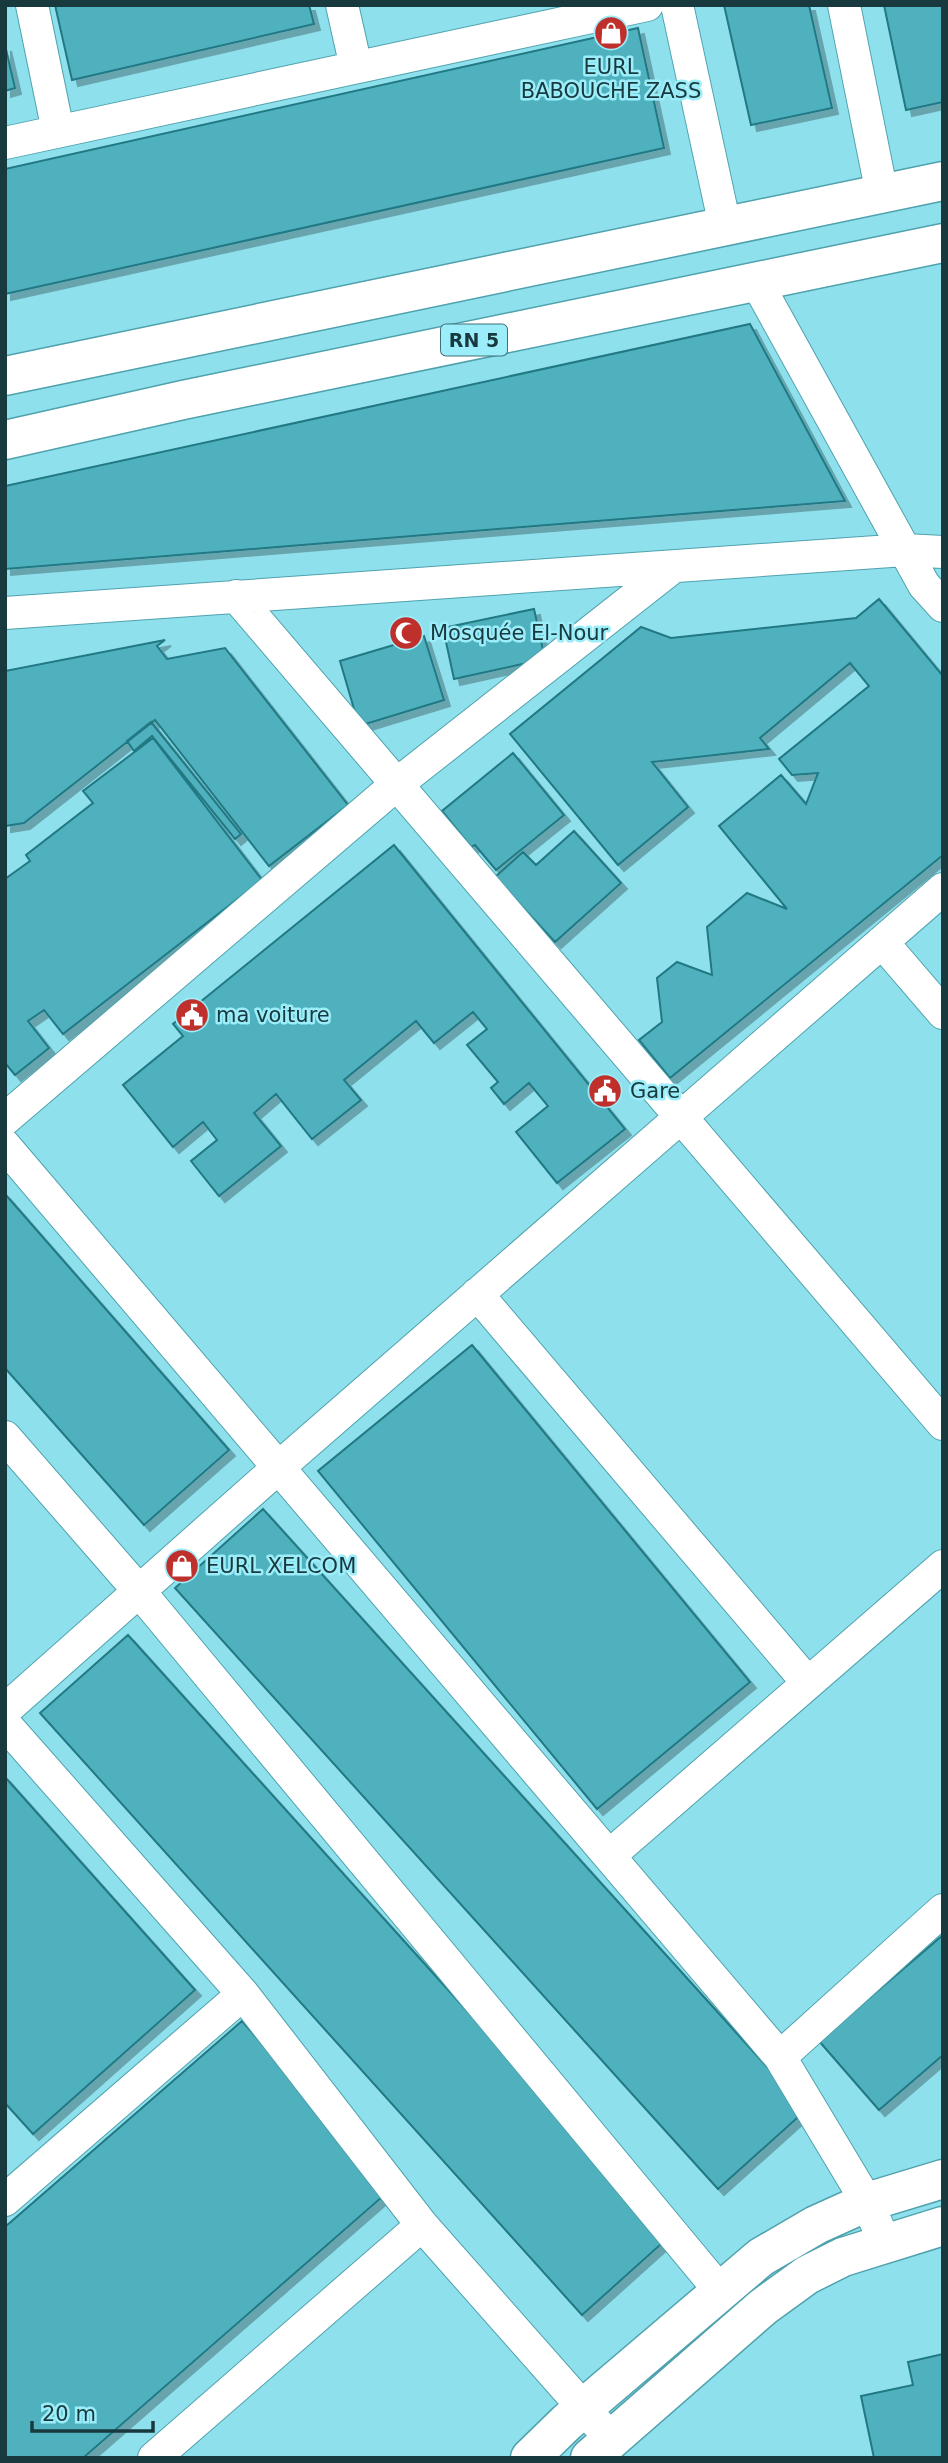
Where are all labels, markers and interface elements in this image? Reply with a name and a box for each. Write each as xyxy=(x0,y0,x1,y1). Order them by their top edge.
shop icon: EURL BABOUCHE ZASS xyxy=(592,14,630,52)
place label: EURL BABOUCHE ZASS xyxy=(521,55,701,103)
road number: RN 5 xyxy=(441,324,507,356)
mosque icon: Mosquée El-Nour xyxy=(387,614,425,652)
place label: Mosquée El-Nour xyxy=(430,621,609,645)
public building icon: ma voiture xyxy=(173,996,211,1034)
place label: ma voiture xyxy=(216,1003,330,1027)
public building icon: Gare xyxy=(586,1072,624,1110)
place label: Gare xyxy=(630,1079,680,1103)
shop icon: EURL XELCOM xyxy=(163,1547,201,1585)
place label: EURL XELCOM xyxy=(206,1554,356,1578)
scale bar xyxy=(32,2390,152,2434)
text: 20 m xyxy=(42,2402,96,2426)

